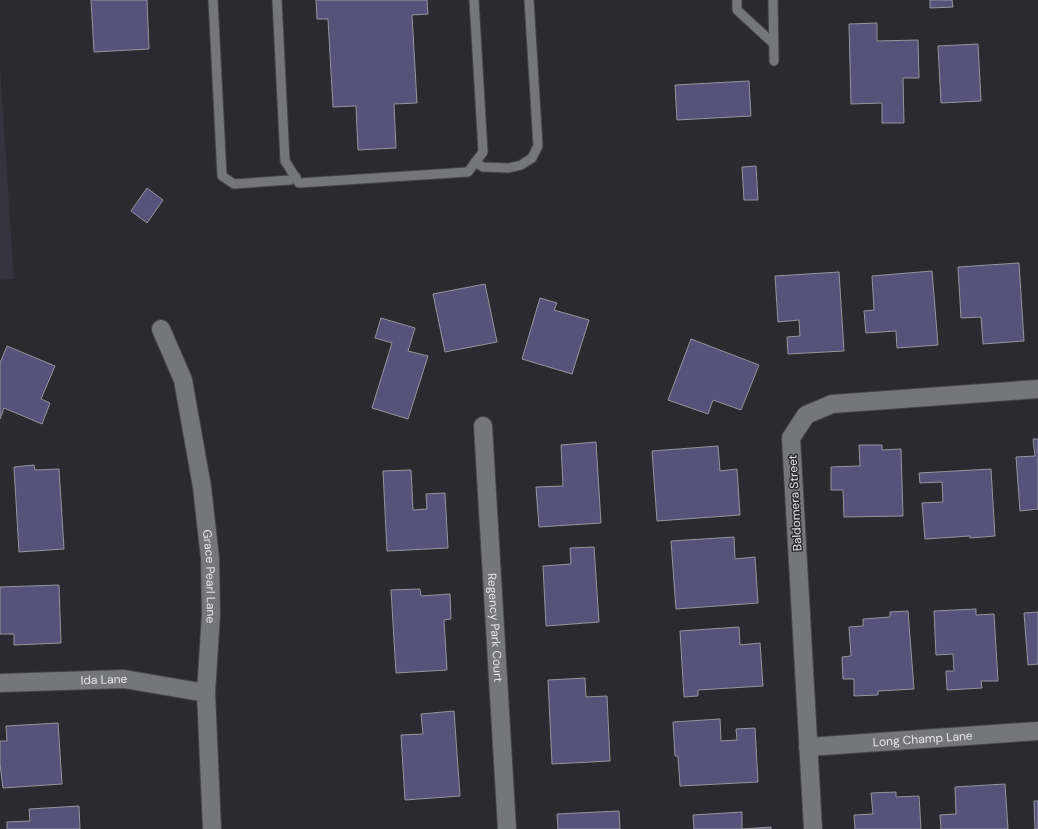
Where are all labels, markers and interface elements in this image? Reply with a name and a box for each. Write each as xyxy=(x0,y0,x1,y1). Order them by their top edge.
street label: Baldomera Street xyxy=(784,454,806,552)
street label: Grace Pearl Lane xyxy=(199,529,219,624)
street label: Regency Park Court xyxy=(484,573,506,683)
street label: Ida Lane xyxy=(80,671,128,688)
street label: Long Champ Lane xyxy=(872,728,973,750)

